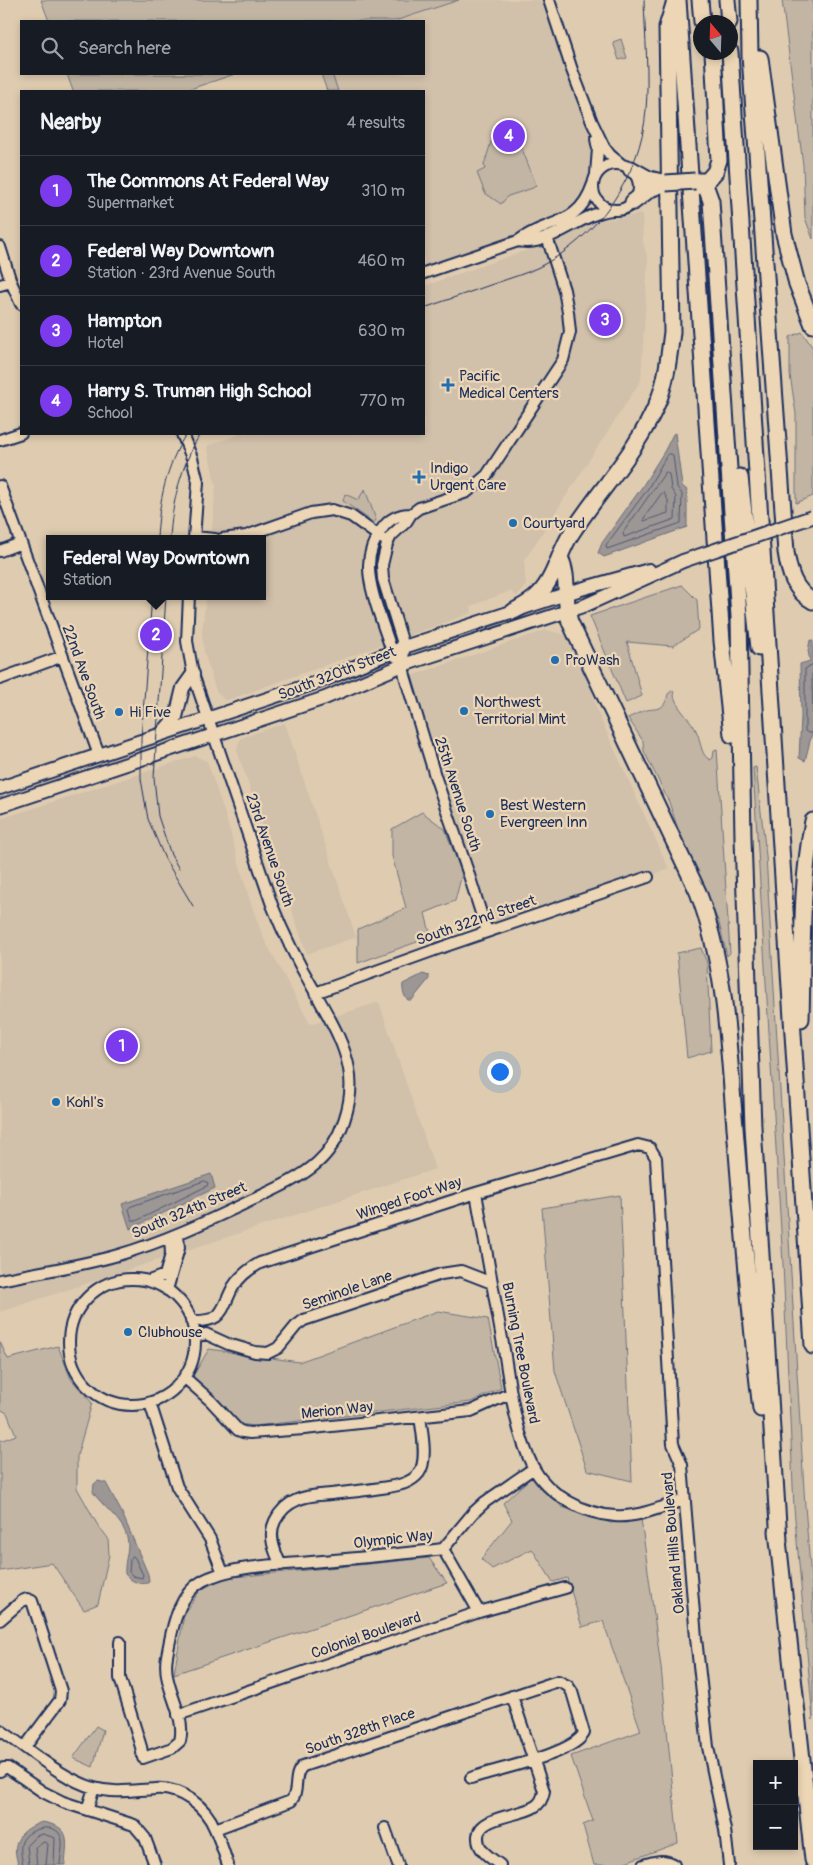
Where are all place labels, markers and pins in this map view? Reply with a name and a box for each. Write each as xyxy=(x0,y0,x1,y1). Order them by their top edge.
pin: 4 xyxy=(493,117,525,155)
pin: 3 xyxy=(589,301,621,339)
place label: Pacific Medical Centers xyxy=(459,367,559,403)
marker: Pacific Medical Centers xyxy=(441,378,455,392)
place label: Indigo Urgent Care xyxy=(430,459,507,495)
marker: Indigo Urgent Care xyxy=(412,470,426,484)
place label: Courtyard xyxy=(523,514,585,533)
marker: Courtyard xyxy=(507,517,519,529)
pin: 2 xyxy=(140,616,172,654)
place label: ProWash xyxy=(565,651,620,670)
marker: ProWash xyxy=(549,654,561,666)
place label: Northwest Territorial Mint xyxy=(474,693,567,729)
place label: Hi Five xyxy=(129,703,171,722)
marker: Northwest Territorial Mint xyxy=(458,705,470,717)
marker: Hi Five xyxy=(113,706,125,718)
place label: Best Western Evergreen Inn xyxy=(500,796,587,832)
marker: Best Western Evergreen Inn xyxy=(484,808,496,820)
pin: 1 xyxy=(106,1027,138,1065)
place label: Kohl's xyxy=(66,1093,104,1112)
marker: Kohl's xyxy=(50,1096,62,1108)
place label: Clubhouse xyxy=(138,1323,203,1342)
marker: Clubhouse xyxy=(122,1326,134,1338)

